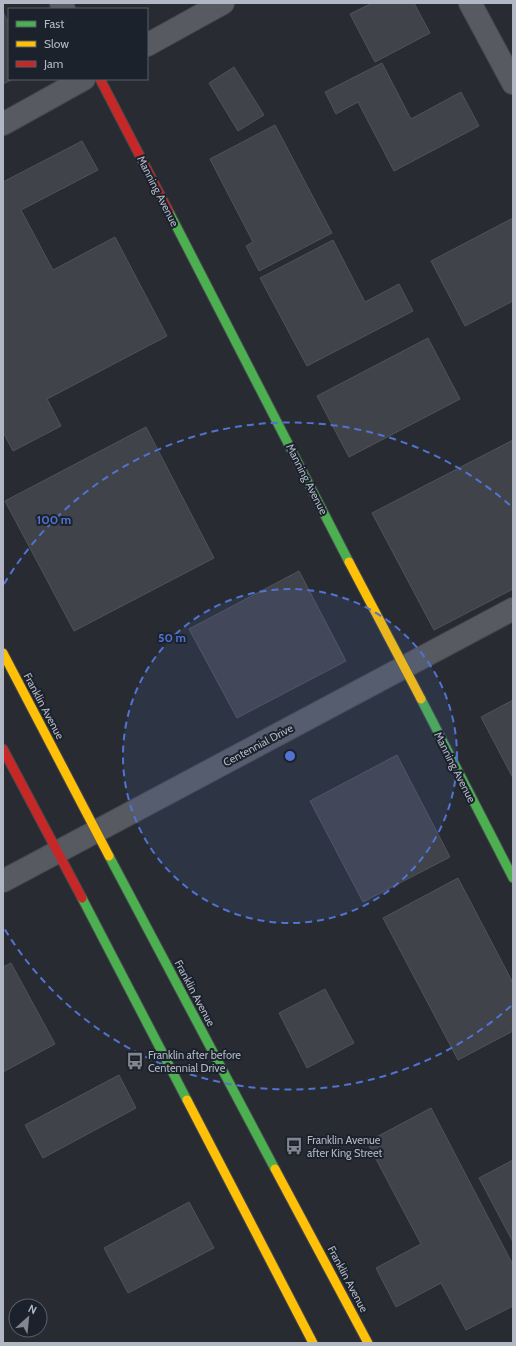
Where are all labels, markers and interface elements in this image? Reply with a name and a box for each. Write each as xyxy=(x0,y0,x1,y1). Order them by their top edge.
legend xyxy=(8,8,148,80)
text: Fast xyxy=(44,16,64,31)
text: Slow xyxy=(44,36,69,51)
text: Jam xyxy=(43,56,63,71)
street label: Manning Avenue xyxy=(134,153,182,229)
street label: Manning Avenue xyxy=(283,441,331,517)
text: 100 m xyxy=(37,512,71,527)
text: 50 m xyxy=(158,630,186,645)
street label: Franklin Avenue xyxy=(21,670,68,742)
street label: Centennial Drive xyxy=(221,721,296,769)
street label: Manning Avenue xyxy=(431,729,479,805)
centre of rings xyxy=(283,749,297,763)
street label: Franklin Avenue xyxy=(172,957,219,1029)
place label: Franklin after before Centennial Drive xyxy=(148,1048,241,1075)
bus stop icon: Franklin after before Centennial Drive xyxy=(125,1051,145,1071)
place label: Franklin Avenue after King Street xyxy=(307,1133,383,1160)
bus stop icon: Franklin Avenue after King Street xyxy=(284,1136,304,1156)
street label: Franklin Avenue xyxy=(325,1243,372,1315)
north arrow xyxy=(8,1298,48,1338)
text: N xyxy=(26,1301,39,1317)

